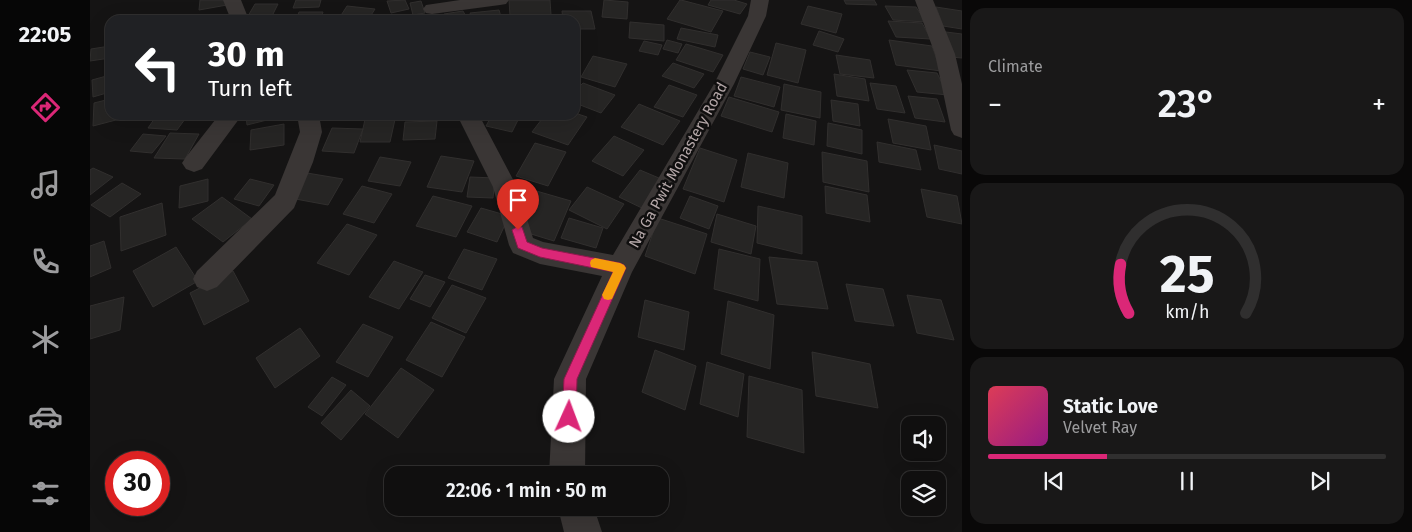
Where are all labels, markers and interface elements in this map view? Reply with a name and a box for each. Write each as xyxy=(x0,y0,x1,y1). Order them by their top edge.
text: 22:05 xyxy=(19,21,71,48)
text: 30 m xyxy=(208,33,285,75)
icon: left xyxy=(125,35,190,100)
text: Climate xyxy=(988,57,1043,76)
text: Turn left xyxy=(208,75,292,102)
street label: Na Ga Pwit Monastery Road xyxy=(625,79,731,251)
text: 23° xyxy=(1158,81,1216,127)
text: − xyxy=(988,88,1002,121)
text: + xyxy=(1372,88,1386,121)
icon: directions xyxy=(28,90,63,125)
icon: music xyxy=(28,167,63,202)
pin xyxy=(497,179,539,230)
icon: arrive xyxy=(504,186,532,214)
text: 25 xyxy=(1160,243,1214,306)
icon: phone xyxy=(28,244,63,279)
text: km/h xyxy=(1165,301,1209,323)
icon: climate xyxy=(28,322,63,357)
position arrow xyxy=(542,390,594,442)
text: Static Love xyxy=(1063,395,1158,418)
icon: car xyxy=(28,399,63,434)
map controls xyxy=(901,416,946,516)
button: sound xyxy=(901,416,946,461)
text: Velvet Ray xyxy=(1063,418,1137,437)
speed limit sign: 30 xyxy=(105,451,170,516)
icon: previous xyxy=(1040,467,1068,495)
icon: pause xyxy=(1173,467,1201,495)
icon: next xyxy=(1306,467,1334,495)
button: layers xyxy=(901,471,946,516)
icon: filters xyxy=(28,476,63,511)
text: 22:06 · 1 min · 50 m xyxy=(446,479,607,502)

